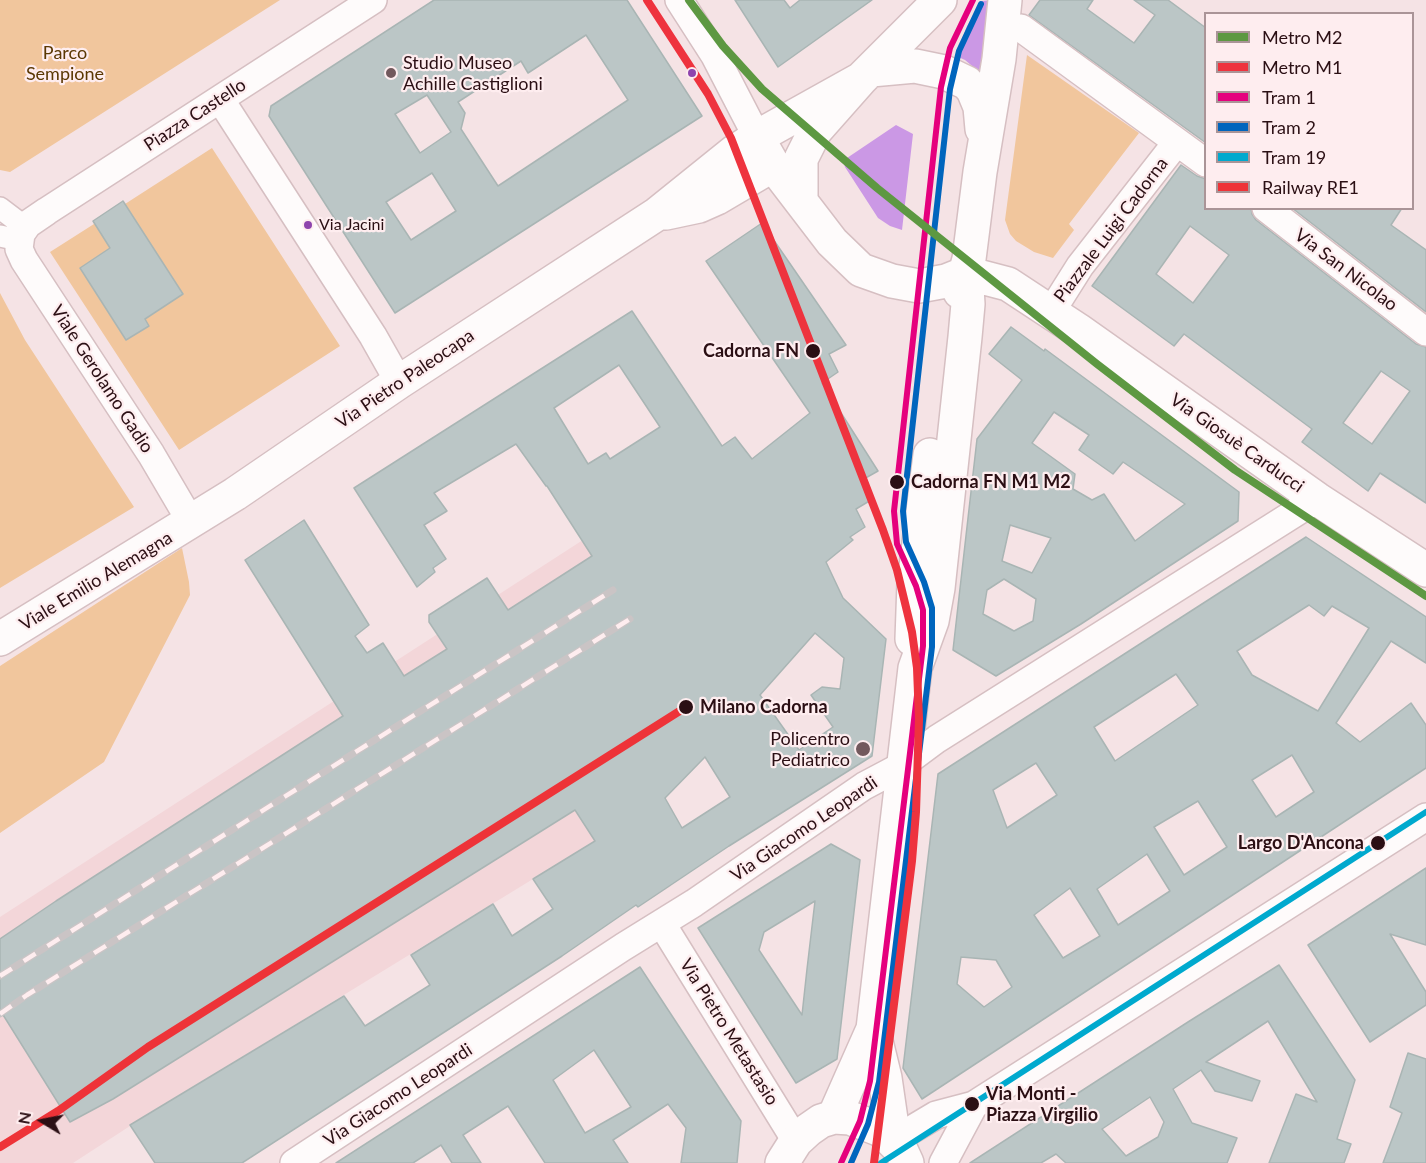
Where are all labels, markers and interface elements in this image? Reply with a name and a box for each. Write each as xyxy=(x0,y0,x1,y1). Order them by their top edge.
legend xyxy=(1204,12,1414,210)
text: Metro M2 xyxy=(1262,26,1342,48)
park label: Parco Sempione xyxy=(26,42,104,84)
place label: Studio Museo Achille Castiglioni xyxy=(403,52,543,94)
text: Metro M1 xyxy=(1262,56,1342,78)
marker: Studio Museo Achille Castiglioni xyxy=(384,66,398,80)
unlabelled marker xyxy=(686,67,698,79)
street label: Piazza Castello xyxy=(140,74,250,156)
text: Tram 1 xyxy=(1262,86,1316,108)
text: Tram 2 xyxy=(1262,116,1316,138)
text: Tram 19 xyxy=(1262,146,1326,168)
street label: Piazzale Luigi Cadorna xyxy=(1049,153,1173,307)
text: Railway RE1 xyxy=(1262,176,1359,198)
place label: Via Jacini xyxy=(319,215,384,235)
marker: Via Jacini xyxy=(302,219,314,231)
street label: Via San Nicolao xyxy=(1290,224,1402,316)
street label: Viale Gerolamo Gadio xyxy=(46,301,158,457)
street label: Via Pietro Paleocapa xyxy=(332,325,478,433)
place label: Cadorna FN xyxy=(703,340,799,362)
marker: Cadorna FN xyxy=(804,342,822,360)
street label: Via Giosuè Carducci xyxy=(1166,389,1308,497)
place label: Cadorna FN M1 M2 xyxy=(911,471,1071,493)
marker: Cadorna FN M1 M2 xyxy=(888,473,906,491)
street label: Viale Emilio Alemagna xyxy=(16,527,176,635)
place label: Milano Cadorna xyxy=(700,696,828,718)
marker: Milano Cadorna xyxy=(677,698,695,716)
place label: Policentro Pediatrico xyxy=(770,728,850,771)
marker: Policentro Pediatrico xyxy=(854,740,872,758)
street label: Via Giacomo Leopardi xyxy=(726,772,882,886)
place label: Largo D'Ancona xyxy=(1238,832,1364,854)
marker: Largo D'Ancona xyxy=(1369,834,1387,852)
street label: Via Pietro Metastasio xyxy=(675,955,783,1109)
street label: Via Giacomo Leopardi xyxy=(320,1039,476,1151)
place label: Via Monti - Piazza Virgilio xyxy=(986,1083,1098,1126)
north arrow xyxy=(12,1091,72,1151)
marker: Via Monti - Piazza Virgilio xyxy=(963,1095,981,1113)
text: N xyxy=(13,1110,34,1126)

